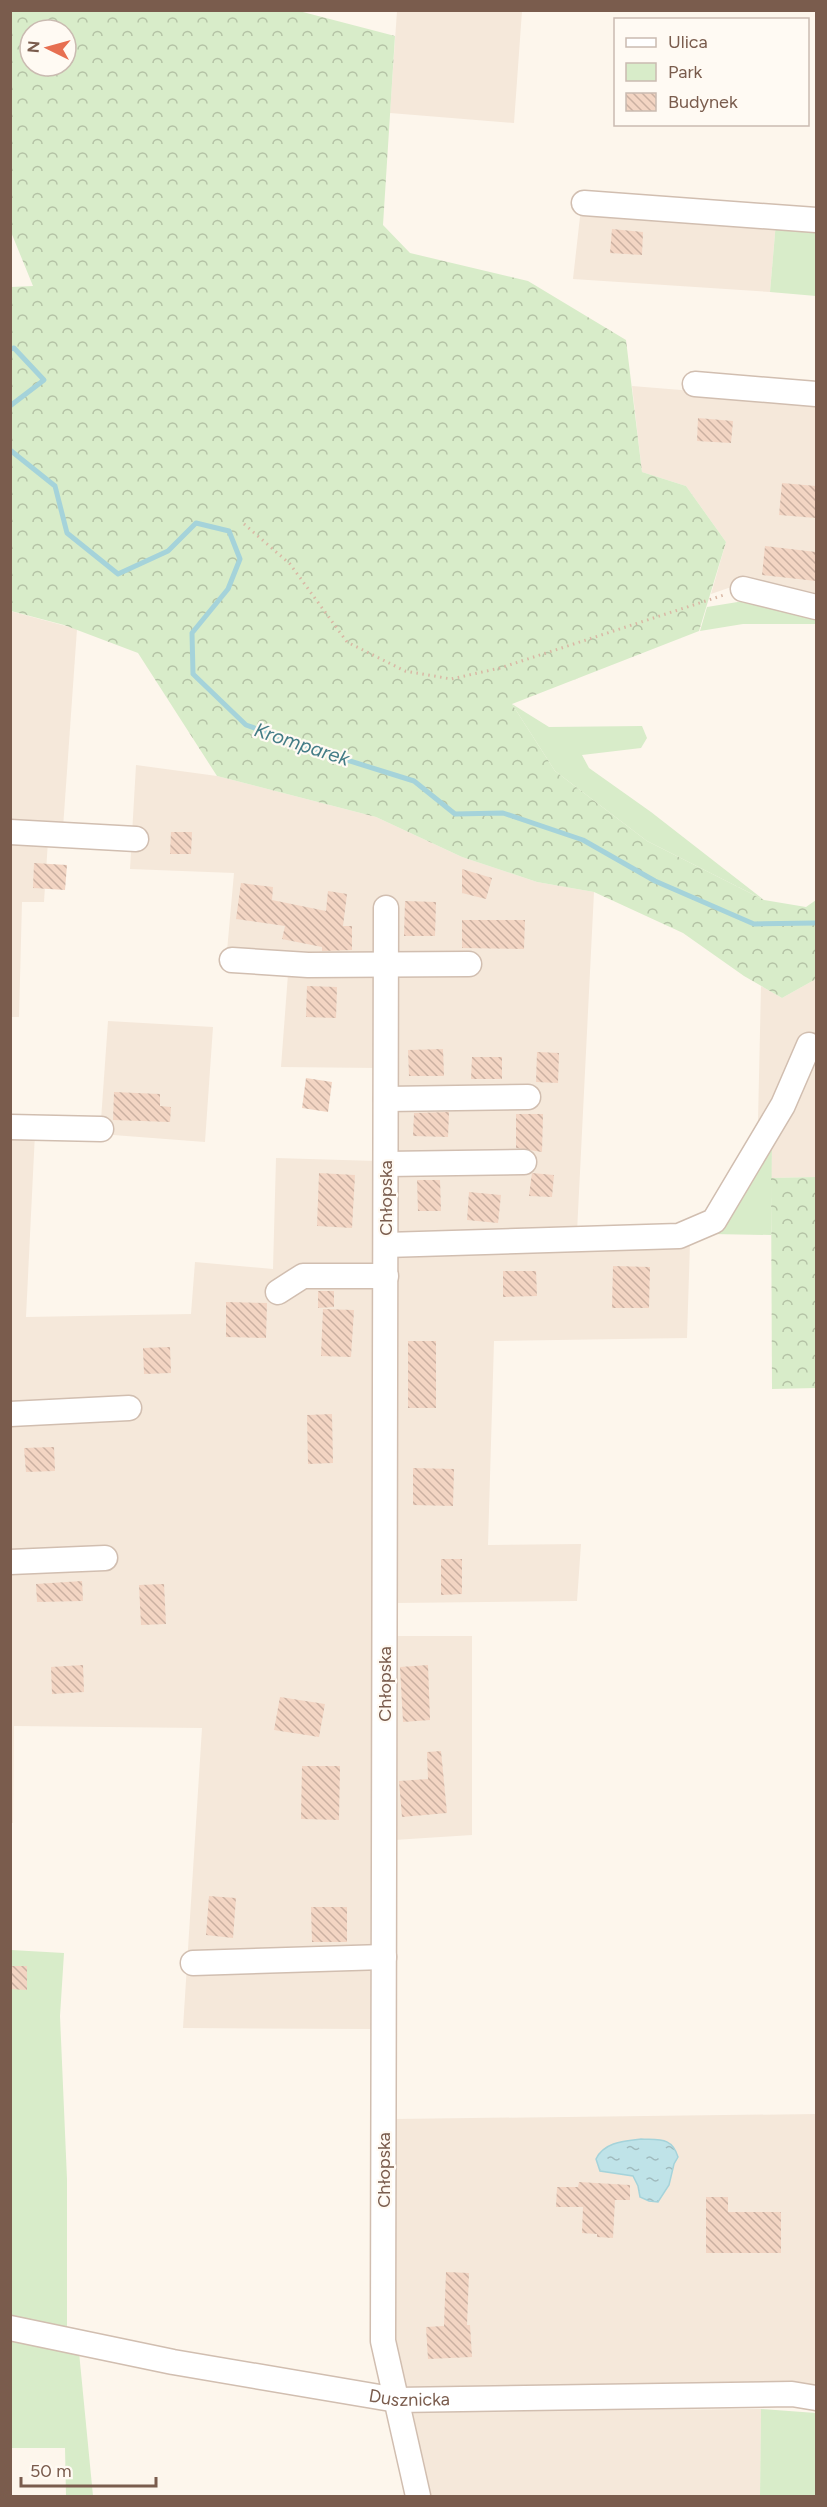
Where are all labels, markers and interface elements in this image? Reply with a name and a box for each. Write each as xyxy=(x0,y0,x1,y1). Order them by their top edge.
north arrow xyxy=(18,18,78,78)
legend xyxy=(614,18,809,126)
text: Ulica xyxy=(668,31,708,53)
text: N xyxy=(24,40,44,54)
text: Park xyxy=(668,61,703,83)
text: Budynek xyxy=(668,91,738,113)
water label: Kromparek xyxy=(251,717,354,771)
street label: Chłopska xyxy=(375,1160,397,1236)
street label: Chłopska xyxy=(374,1646,396,1722)
street label: Chłopska xyxy=(373,2132,395,2208)
street label: Dusznicka xyxy=(367,2384,450,2411)
scale bar xyxy=(21,2450,156,2488)
text: 50 m xyxy=(30,2460,72,2482)

